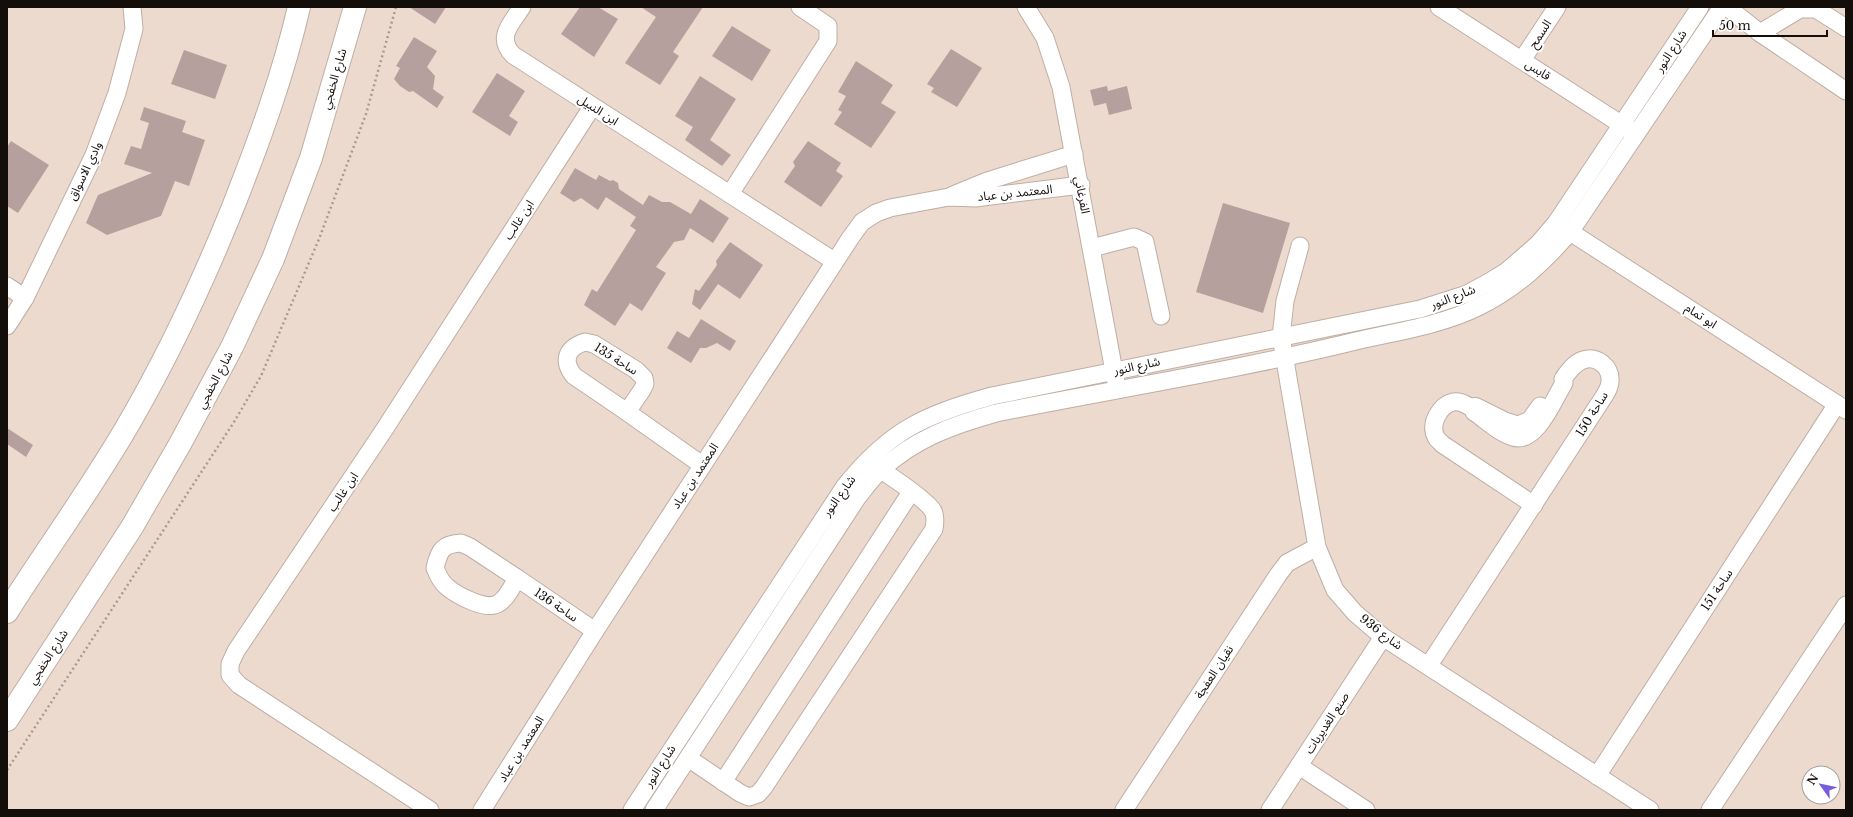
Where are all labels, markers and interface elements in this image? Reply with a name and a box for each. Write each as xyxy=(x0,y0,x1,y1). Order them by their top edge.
scale bar xyxy=(1713,12,1827,38)
street label: السمح xyxy=(1525,17,1556,52)
text: 50 m xyxy=(1719,18,1751,33)
street label: شارع النور xyxy=(1651,27,1691,76)
street label: شارع الخفجي xyxy=(318,47,352,112)
street label: قابس xyxy=(1523,56,1554,83)
street label: ابن النبيل xyxy=(575,91,622,128)
street label: وادي الاسواق xyxy=(64,139,107,204)
street label: الفرغاني xyxy=(1069,175,1094,216)
street label: المعتمد بن عباد xyxy=(977,181,1053,204)
street label: ابن غالب xyxy=(500,197,537,242)
street label: شارع النور xyxy=(1427,281,1478,314)
street label: ابو تمام xyxy=(1681,300,1720,333)
street label: ساحة 135 xyxy=(592,339,641,378)
street label: شارع الخفجي xyxy=(193,348,238,412)
street label: شارع النور xyxy=(1111,353,1162,380)
street label: ساحة 150 xyxy=(1572,388,1611,439)
street label: المعتمد بن عباد xyxy=(668,440,721,511)
street label: ابن غالب xyxy=(324,469,361,514)
street label: شارع النور xyxy=(818,472,860,521)
street label: ساحة 151 xyxy=(1698,566,1736,613)
street label: ساحة 136 xyxy=(531,584,581,625)
street label: شارع 936 xyxy=(1356,611,1406,654)
street label: شارع الخفجي xyxy=(24,626,73,689)
street label: نقيان العفجة xyxy=(1191,642,1236,701)
street label: صنع الغديريات xyxy=(1301,689,1354,757)
street label: المعتمد بن عباد xyxy=(494,713,547,785)
street label: شارع النور xyxy=(640,742,680,791)
north arrow xyxy=(1801,765,1841,805)
text: N xyxy=(1804,771,1822,788)

